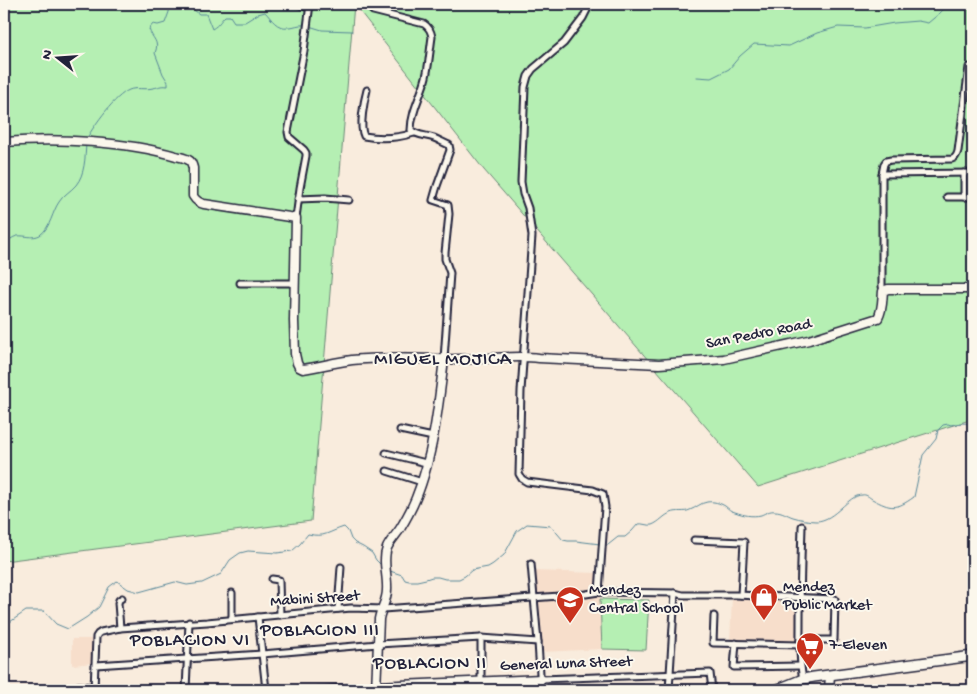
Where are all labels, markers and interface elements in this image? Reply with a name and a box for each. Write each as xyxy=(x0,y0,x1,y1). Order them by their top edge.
north arrow xyxy=(32,32,82,82)
text: N xyxy=(38,48,57,62)
street label: San Pedro Road xyxy=(705,315,815,355)
district label: MIGUEL MOJICA xyxy=(374,349,513,372)
place label: Mendez Public Market xyxy=(782,579,873,616)
place label: Mendez Central School xyxy=(589,582,684,619)
shop icon: Mendez Public Market xyxy=(749,582,779,621)
school or university icon: Mendez Central School xyxy=(555,585,585,624)
street label: Mabini Street xyxy=(270,587,362,613)
district label: POBLACION III xyxy=(259,620,380,643)
district label: POBLACION VI xyxy=(129,630,250,653)
supermarket icon: 7-Eleven xyxy=(795,631,825,670)
place label: 7-Eleven xyxy=(828,637,887,656)
district label: POBLACION II xyxy=(372,653,487,676)
street label: General Luna Street xyxy=(500,653,634,677)

